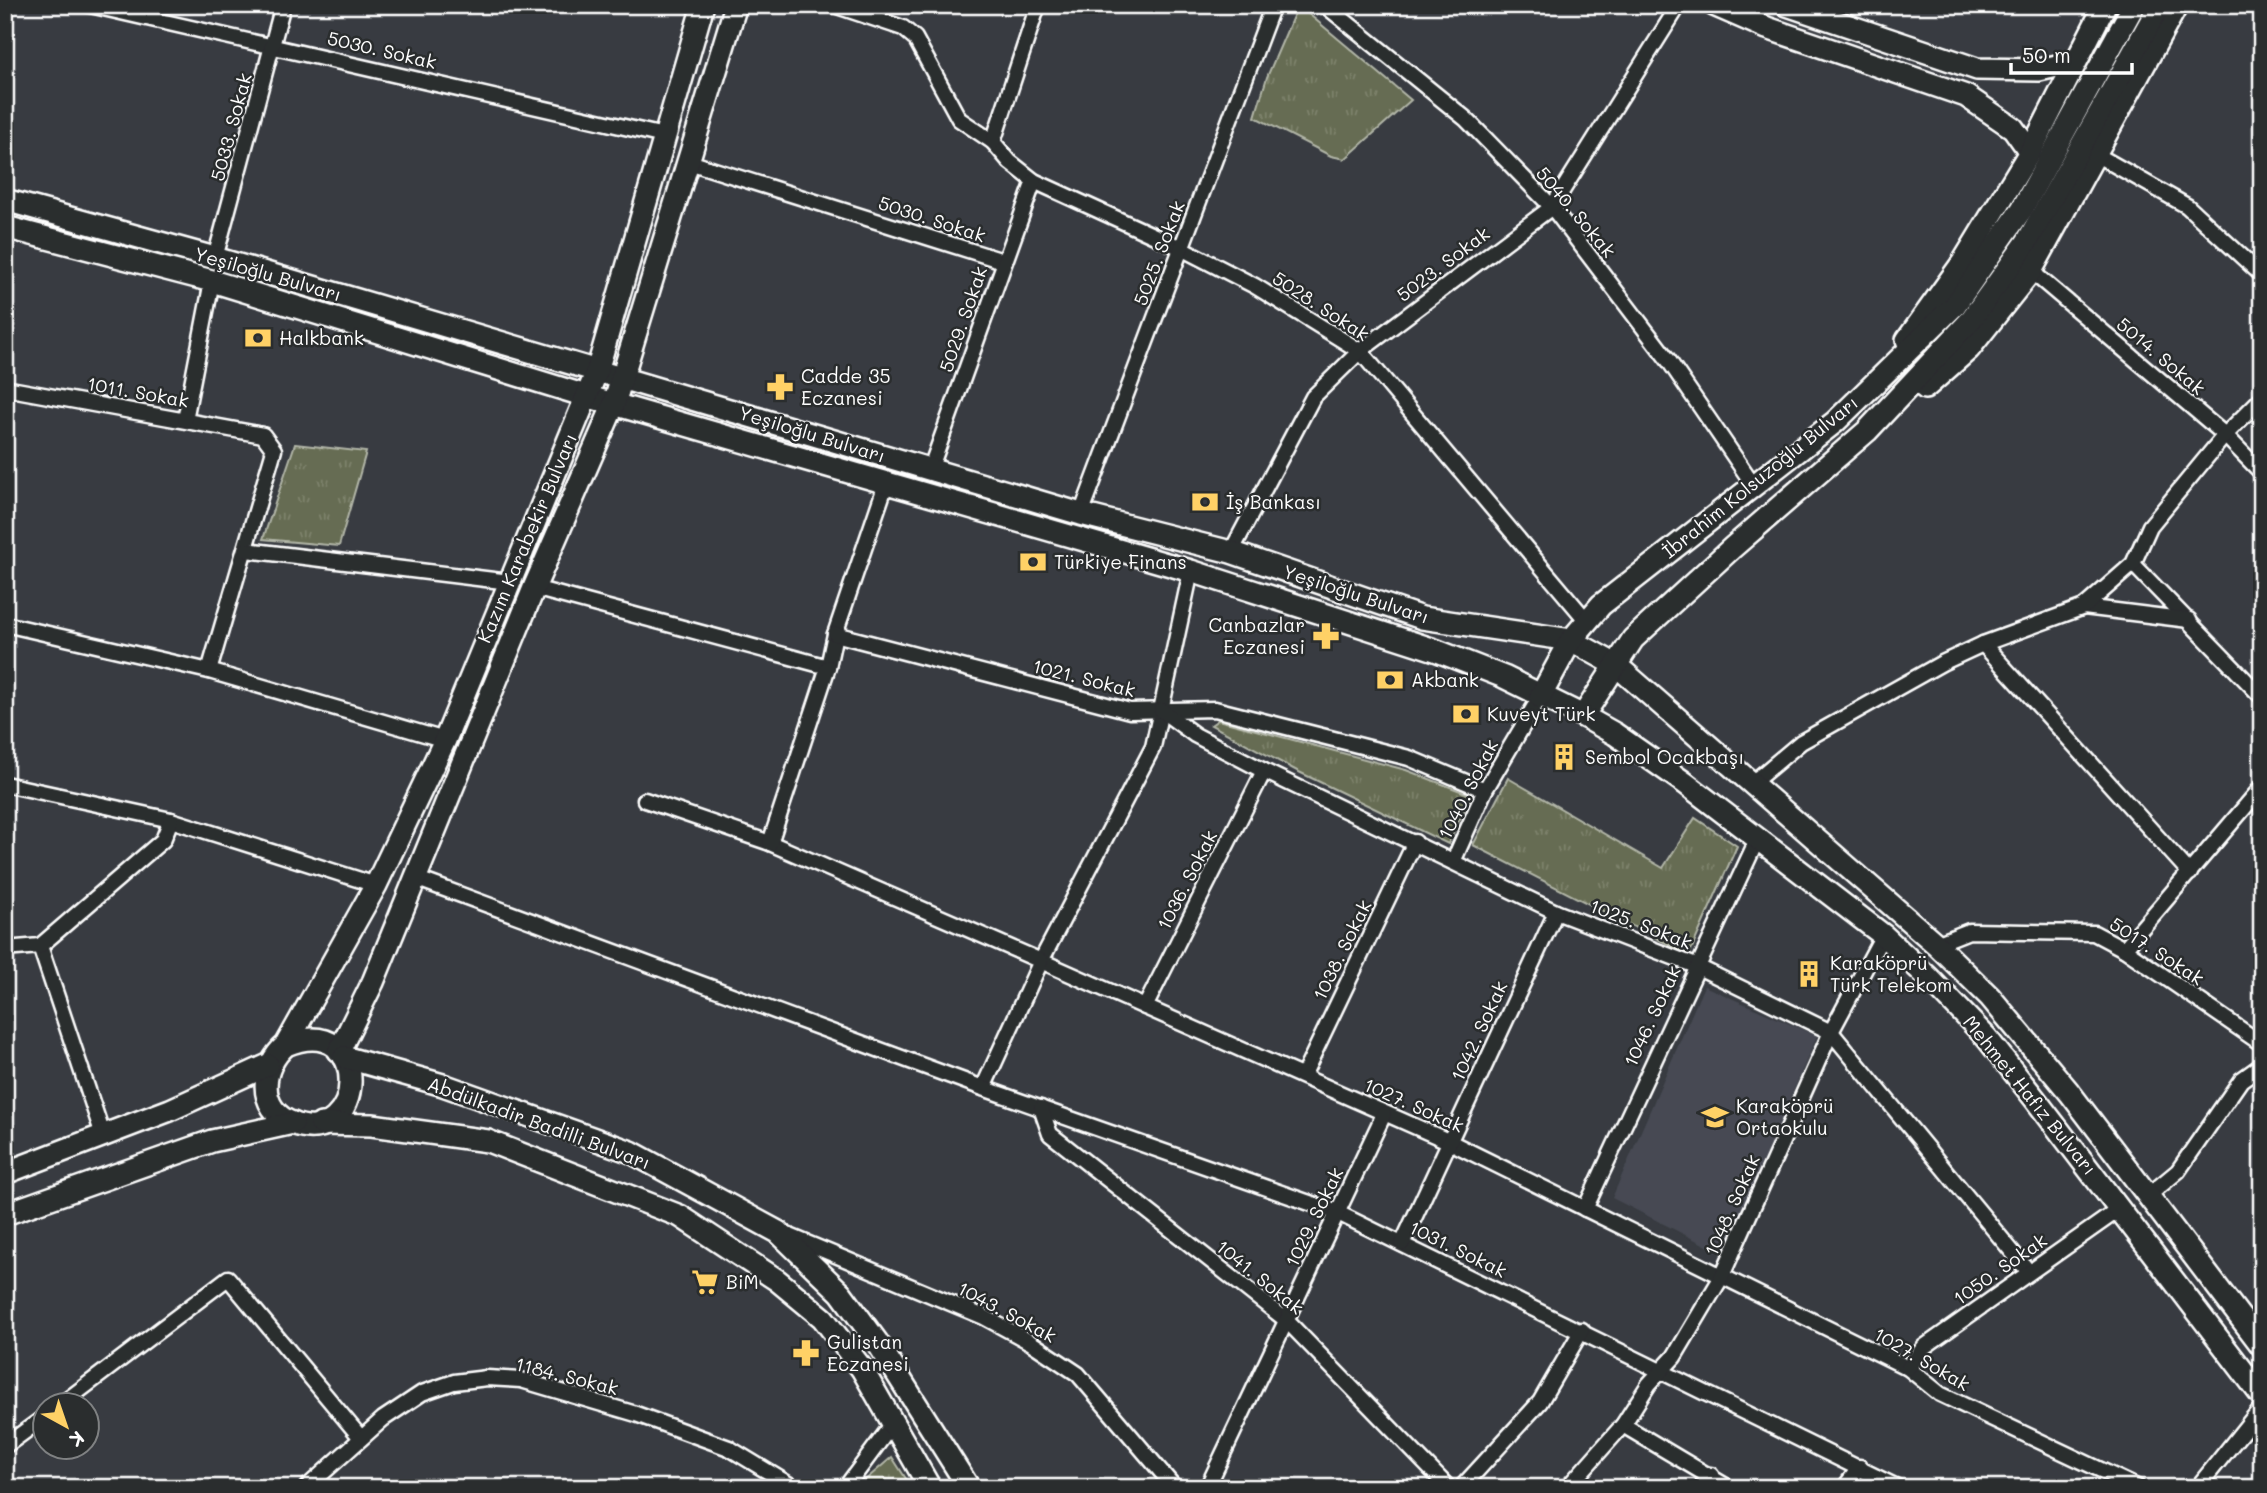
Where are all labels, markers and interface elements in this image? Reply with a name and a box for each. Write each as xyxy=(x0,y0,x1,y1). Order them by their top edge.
street label: 5030. Sokak xyxy=(325,25,439,74)
scale bar xyxy=(2011,32,2132,76)
text: 50 m xyxy=(2022,41,2071,68)
street label: 5033. Sokak xyxy=(204,70,257,184)
street label: 5040. Sokak xyxy=(1531,161,1622,262)
street label: 5030. Sokak xyxy=(875,189,989,248)
street label: 5025. Sokak xyxy=(1127,197,1190,309)
street label: 5023. Sokak xyxy=(1391,220,1494,307)
street label: Yeşiloğlu Bulvarı xyxy=(192,241,345,306)
street label: 5029. Sokak xyxy=(933,263,992,375)
street label: 5028. Sokak xyxy=(1268,265,1374,346)
street label: 5014. Sokak xyxy=(2112,311,2211,400)
bank icon: Halkbank xyxy=(243,323,273,353)
place label: Halkbank xyxy=(279,325,364,350)
place label: Cadde 35 Eczanesi xyxy=(801,363,891,410)
street label: 1011. Sokak xyxy=(85,370,191,413)
pharmacy icon: Cadde 35 Eczanesi xyxy=(765,372,795,402)
street label: İbrahim Kolsuzoğlu Bulvarı xyxy=(1657,390,1863,563)
street label: Yeşiloğlu Bulvarı xyxy=(736,399,888,468)
street label: Kazım Karabekir Bulvarı xyxy=(471,429,582,647)
bank icon: İş Bankası xyxy=(1190,487,1220,517)
place label: İş Bankası xyxy=(1226,489,1321,514)
bank icon: Türkiye Finans xyxy=(1018,547,1048,577)
place label: Türkiye Finans xyxy=(1054,549,1187,574)
street label: Yeşiloğlu Bulvarı xyxy=(1280,558,1432,629)
place label: Canbazlar Eczanesi xyxy=(1208,612,1305,659)
pharmacy icon: Canbazlar Eczanesi xyxy=(1311,621,1341,651)
street label: 1021. Sokak xyxy=(1030,653,1138,702)
bank icon: Akbank xyxy=(1375,665,1405,695)
place label: Akbank xyxy=(1411,667,1479,692)
bank icon: Kuveyt Türk xyxy=(1451,699,1481,729)
place label: Kuveyt Türk xyxy=(1487,701,1596,726)
street label: 1040. Sokak xyxy=(1432,735,1503,843)
building icon: Sembol Ocakbaşı xyxy=(1549,742,1579,772)
place label: Sembol Ocakbaşı xyxy=(1585,744,1744,769)
street label: 1036. Sokak xyxy=(1151,826,1222,934)
street label: 1025. Sokak xyxy=(1586,893,1696,954)
street label: 1038. Sokak xyxy=(1307,896,1377,1004)
street label: 5017. Sokak xyxy=(2105,911,2209,990)
place label: Karaköprü Türk Telekom xyxy=(1830,950,1952,997)
building icon: Karaköprü Türk Telekom xyxy=(1794,959,1824,989)
street label: 1046. Sokak xyxy=(1617,961,1686,1070)
street label: 1042. Sokak xyxy=(1444,977,1513,1085)
street label: Mehmet Hafız Bulvarı xyxy=(1958,1010,2103,1180)
street label: Abdülkadir Badilli Bulvarı xyxy=(424,1071,654,1174)
street label: 1027. Sokak xyxy=(1360,1071,1468,1138)
place label: Karaköprü Ortaokulu xyxy=(1736,1093,1834,1140)
school or university icon: Karaköprü Ortaokulu xyxy=(1700,1102,1730,1132)
street label: 1048. Sokak xyxy=(1698,1150,1765,1259)
street label: 1029. Sokak xyxy=(1279,1163,1348,1271)
street label: 1031. Sokak xyxy=(1405,1214,1511,1283)
street label: 1050. Sokak xyxy=(1948,1227,2051,1310)
street label: 1041. Sokak xyxy=(1211,1234,1309,1320)
supermarket icon: BiM xyxy=(690,1267,720,1297)
place label: BiM xyxy=(726,1269,759,1294)
street label: 1043. Sokak xyxy=(954,1275,1061,1348)
street label: 1027. Sokak xyxy=(1870,1321,1975,1396)
place label: Gulistan Eczanesi xyxy=(827,1329,909,1376)
pharmacy icon: Gulistan Eczanesi xyxy=(791,1338,821,1368)
street label: 1184. Sokak xyxy=(513,1351,621,1400)
north arrow xyxy=(32,1392,102,1462)
text: K xyxy=(64,1426,90,1453)

